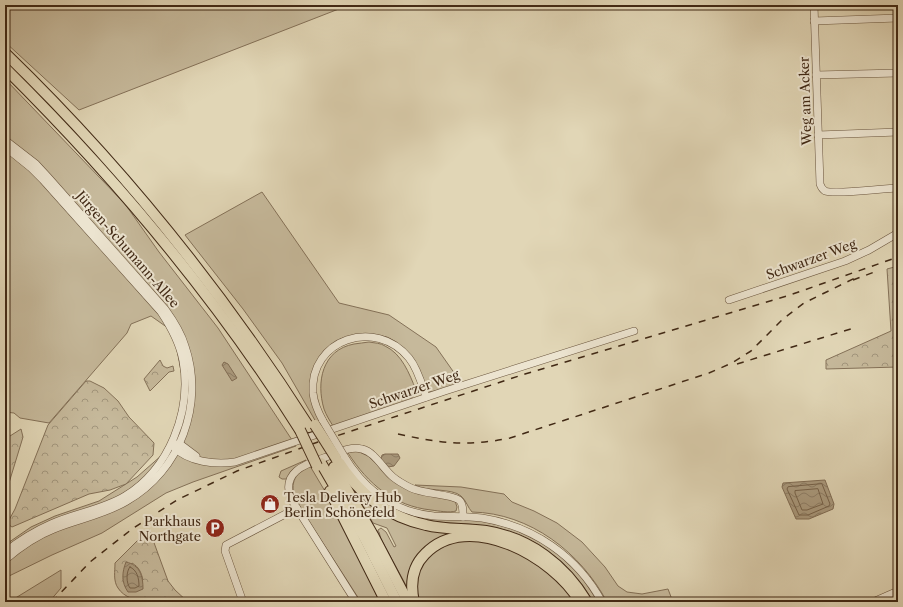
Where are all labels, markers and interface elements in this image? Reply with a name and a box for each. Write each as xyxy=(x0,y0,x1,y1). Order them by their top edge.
street label: Weg am Acker xyxy=(795,56,815,147)
street label: Jürgen-Schumann-Allee xyxy=(72,186,183,311)
street label: Schwarzer Weg xyxy=(764,235,858,283)
street label: Schwarzer Weg xyxy=(367,366,461,412)
place label: Tesla Delivery Hub Berlin Schönefeld xyxy=(284,489,402,520)
shop icon: Tesla Delivery Hub Berlin Schönefeld xyxy=(259,493,281,515)
place label: Parkhaus Northgate xyxy=(139,513,201,544)
parking icon: Parkhaus Northgate xyxy=(204,517,226,539)

